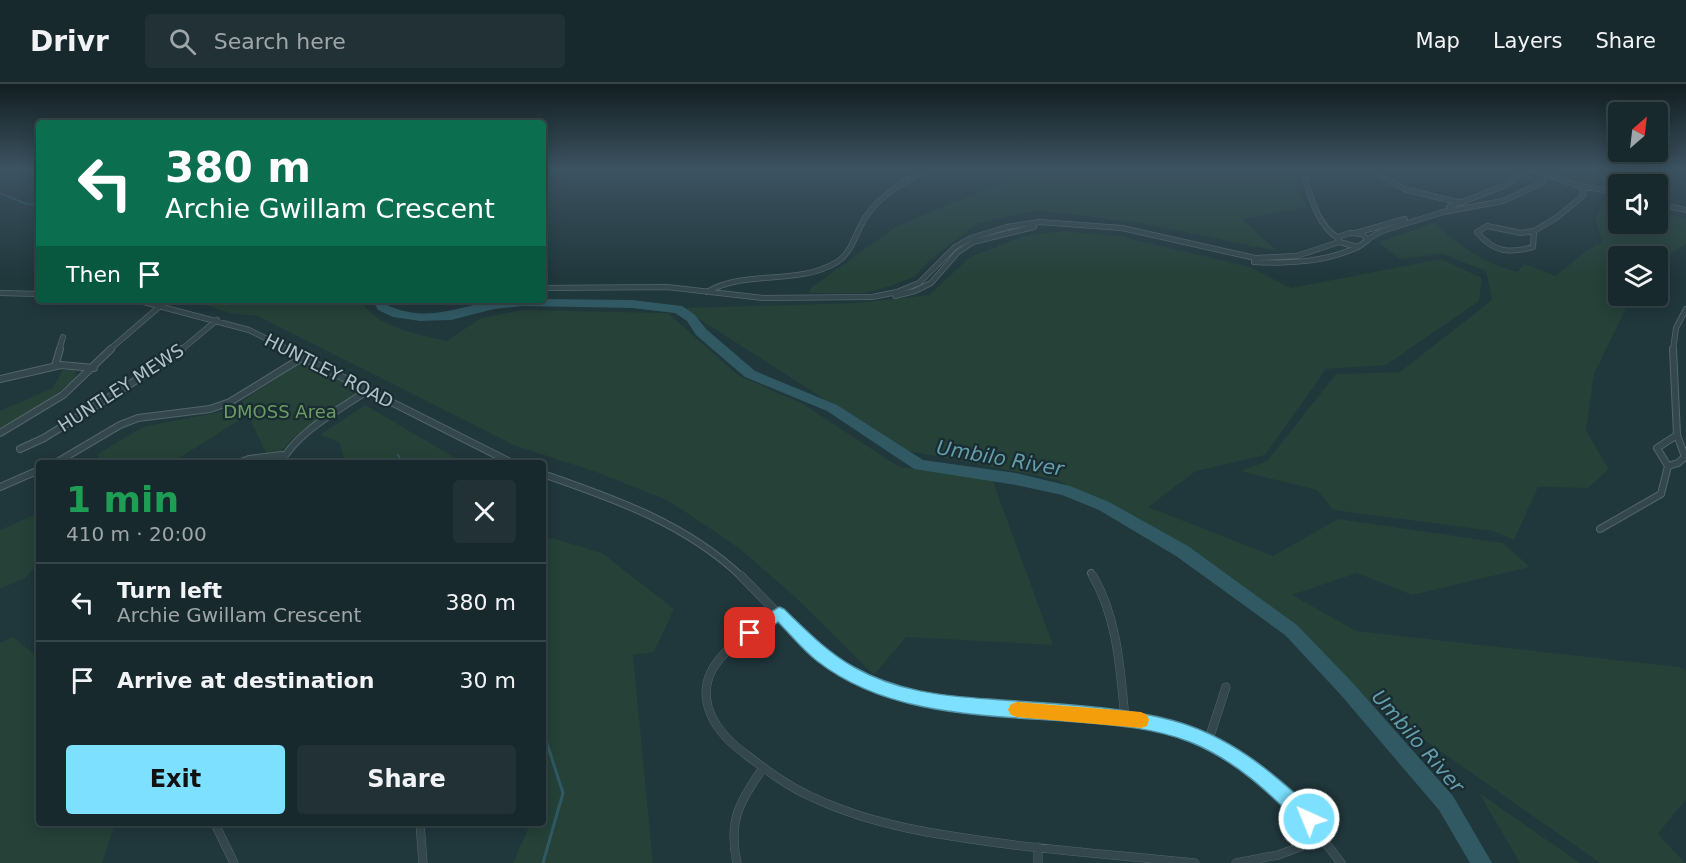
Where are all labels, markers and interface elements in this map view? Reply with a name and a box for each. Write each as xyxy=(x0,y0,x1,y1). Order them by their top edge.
search box xyxy=(145,14,565,68)
text: Drivr xyxy=(30,25,109,58)
icon: search xyxy=(166,25,199,58)
text: Search here xyxy=(214,29,346,54)
text: Map xyxy=(1416,29,1460,53)
text: Layers xyxy=(1493,29,1562,53)
text: Share xyxy=(1595,29,1656,53)
north arrow xyxy=(1608,102,1668,162)
map controls xyxy=(1608,102,1668,306)
text: 380 m xyxy=(165,143,311,192)
icon: left xyxy=(66,144,144,222)
button: sound xyxy=(1608,174,1668,234)
text: Archie Gwillam Crescent xyxy=(165,193,495,224)
button: layers xyxy=(1608,246,1668,306)
icon: arrive xyxy=(133,258,166,291)
text: Then xyxy=(66,262,121,287)
street label: HUNTLEY ROAD xyxy=(261,329,397,412)
street label: HUNTLEY MEWS xyxy=(54,339,187,436)
park label: DMOSS Area xyxy=(223,401,337,422)
water label: Umbilo River xyxy=(935,435,1067,481)
text: 1 min xyxy=(66,479,179,520)
button: close xyxy=(453,480,516,543)
text: 410 m · 20:00 xyxy=(66,522,207,546)
text: Turn left xyxy=(117,578,222,603)
icon: left xyxy=(66,586,99,619)
text: 380 m xyxy=(446,590,516,615)
text: Archie Gwillam Crescent xyxy=(117,603,361,627)
pin xyxy=(724,607,775,658)
icon: arrive xyxy=(733,616,766,649)
icon: arrive xyxy=(66,664,99,697)
text: Arrive at destination xyxy=(117,668,374,693)
text: 30 m xyxy=(460,668,516,693)
water label: Umbilo River xyxy=(1367,685,1470,799)
button: Exit xyxy=(66,745,285,814)
button: Share xyxy=(297,745,516,814)
position arrow xyxy=(1277,787,1341,851)

